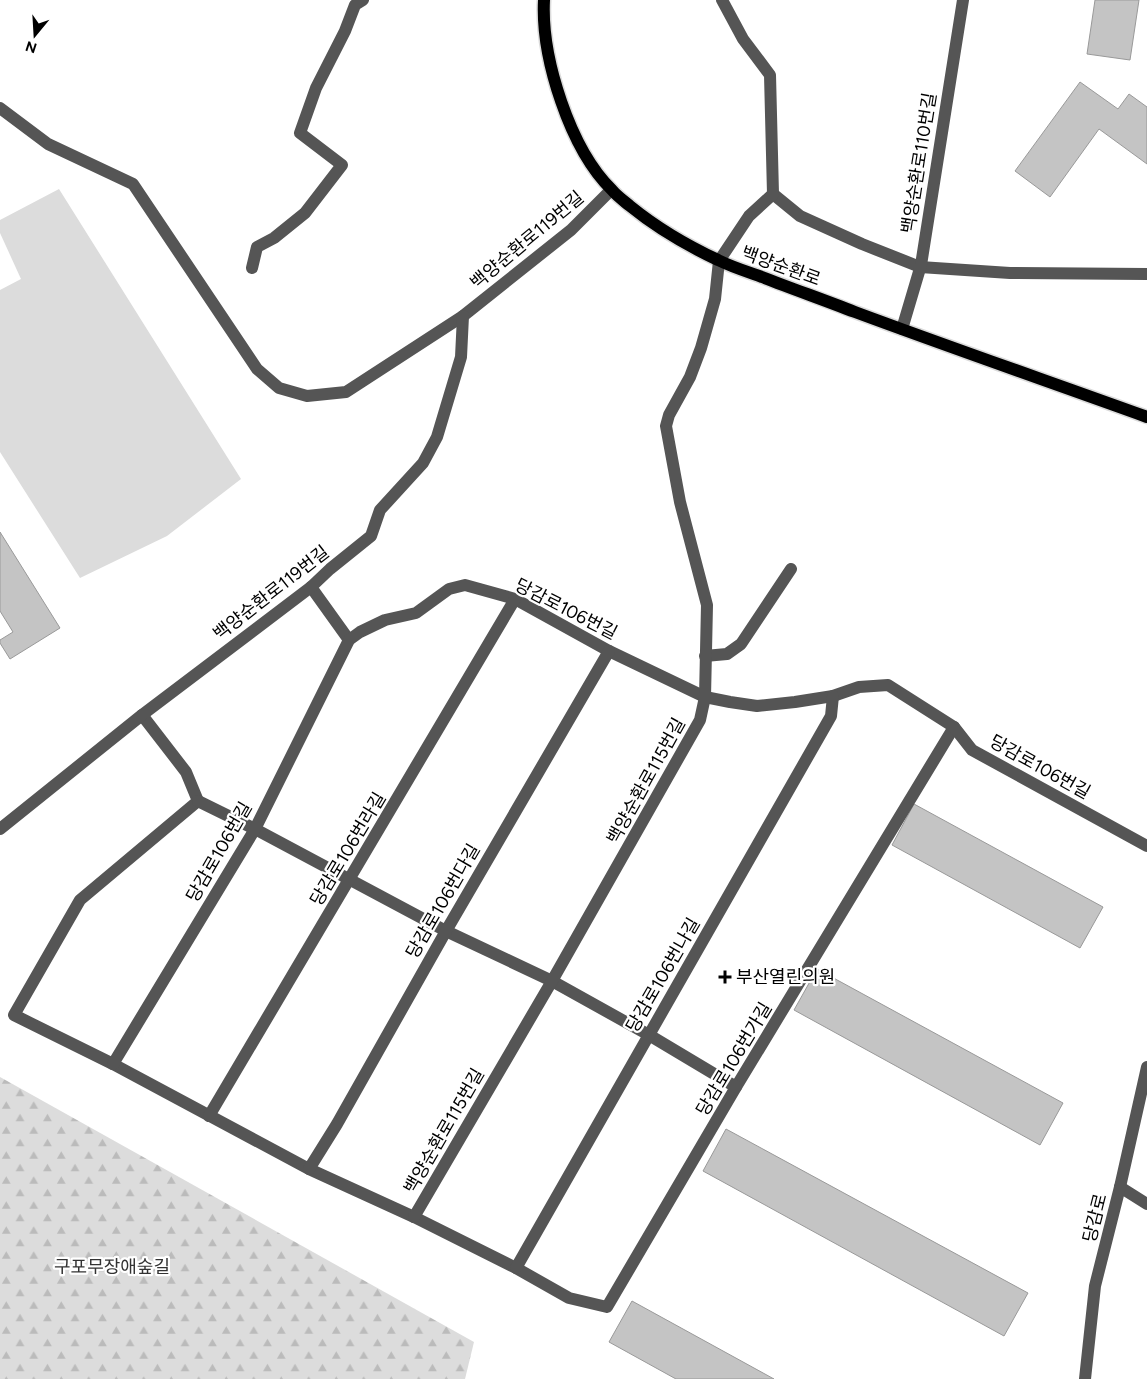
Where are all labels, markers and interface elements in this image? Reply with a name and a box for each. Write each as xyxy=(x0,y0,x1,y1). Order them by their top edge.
north arrow xyxy=(10,10,60,60)
text: N xyxy=(23,37,39,57)
street label: 백양순환로110번길 xyxy=(897,91,941,235)
street label: 백양순환로119번길 xyxy=(466,186,588,294)
street label: 백양순환로 xyxy=(738,242,824,290)
street label: 백양순환로119번길 xyxy=(209,541,333,645)
street label: 당감로106번길 xyxy=(511,574,621,644)
street label: 백양순환로115번길 xyxy=(602,714,690,848)
street label: 당감로106번길 xyxy=(986,730,1094,804)
street label: 당감로106번라길 xyxy=(305,788,391,910)
street label: 당감로106번길 xyxy=(181,798,257,906)
street label: 당감로106번다길 xyxy=(401,840,485,962)
street label: 당감로106번나길 xyxy=(621,914,705,1036)
place label: 부산열린의원 xyxy=(736,966,835,988)
marker: 부산열린의원 xyxy=(718,970,732,984)
street label: 당감로106번가길 xyxy=(691,998,777,1120)
street label: 백양순환로115번길 xyxy=(399,1064,489,1198)
street label: 당감로 xyxy=(1078,1191,1112,1245)
park label: 구포무장애숲길 xyxy=(54,1256,170,1278)

